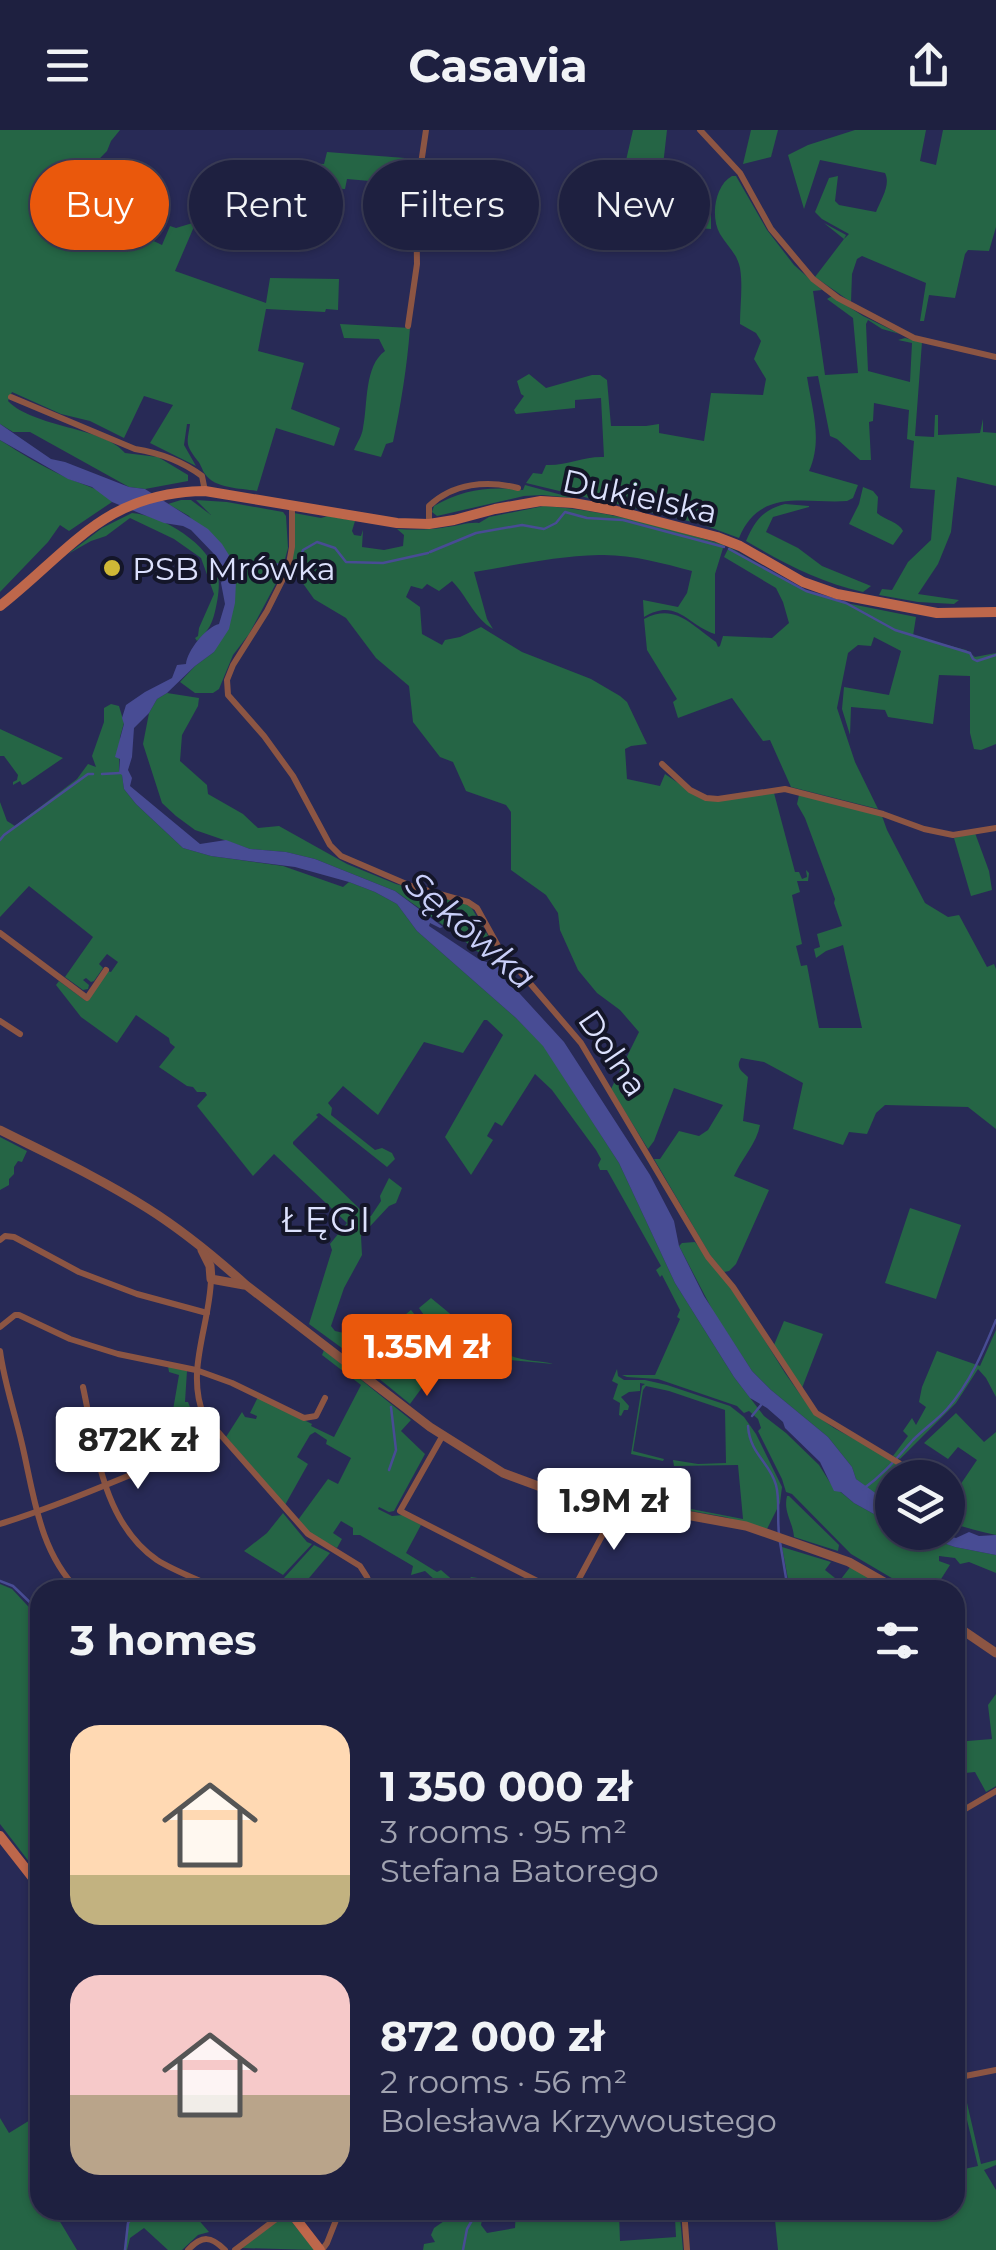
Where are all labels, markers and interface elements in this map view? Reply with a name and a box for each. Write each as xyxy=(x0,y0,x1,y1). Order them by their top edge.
icon: menu xyxy=(40,38,95,93)
text: Casavia xyxy=(408,38,588,93)
icon: share xyxy=(901,38,956,93)
chip: Buy xyxy=(30,160,169,250)
chip: Rent xyxy=(189,160,343,250)
chip: Filters xyxy=(363,160,539,250)
chip: New xyxy=(559,160,710,250)
street label: Dukielska xyxy=(559,461,721,531)
place label: PSB Mrówka xyxy=(132,549,336,588)
marker: PSB Mrówka xyxy=(101,557,123,579)
water label: Sękówka xyxy=(397,862,545,998)
street label: Dolna xyxy=(570,1002,656,1104)
district label: ŁĘGI xyxy=(281,1198,373,1241)
pin: 1.35M zł xyxy=(324,1314,530,1399)
text: 1.35M zł xyxy=(364,1327,490,1366)
pin: 872K zł xyxy=(46,1407,230,1492)
text: 872K zł xyxy=(78,1420,198,1459)
map controls xyxy=(875,1460,965,1550)
button: layers xyxy=(875,1460,965,1550)
pin: 1.9M zł xyxy=(522,1468,706,1553)
text: 1.9M zł xyxy=(560,1481,668,1520)
icon: filters xyxy=(870,1613,925,1668)
text: 3 homes xyxy=(70,1614,256,1666)
text: 1 350 000 zł xyxy=(380,1760,632,1812)
icon: home xyxy=(150,1765,270,1885)
text: 3 rooms · 95 m² xyxy=(380,1812,627,1851)
text: Stefana Batorego xyxy=(380,1851,659,1890)
text: 872 000 zł xyxy=(380,2010,604,2062)
icon: home xyxy=(150,2015,270,2135)
text: 2 rooms · 56 m² xyxy=(380,2062,627,2101)
text: Bolesława Krzywoustego xyxy=(380,2101,777,2140)

